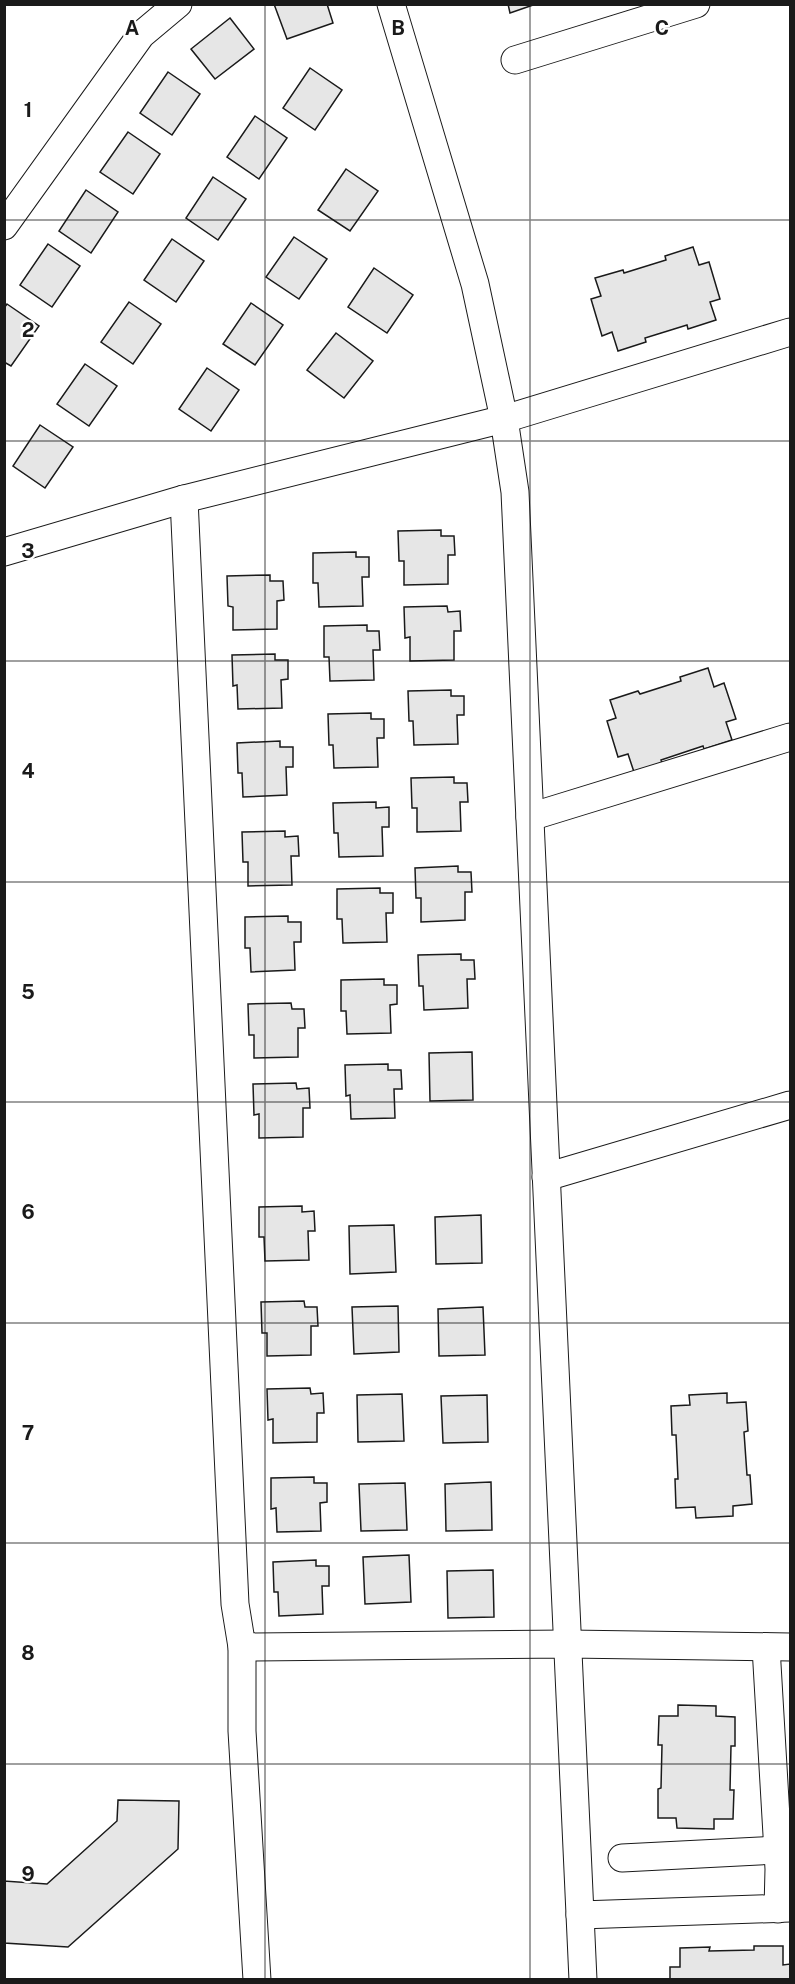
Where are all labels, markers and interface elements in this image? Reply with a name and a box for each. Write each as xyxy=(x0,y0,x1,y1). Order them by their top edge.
text: A xyxy=(125,16,139,40)
text: B xyxy=(391,16,405,40)
text: C xyxy=(655,16,669,40)
text: 1 xyxy=(24,98,32,122)
text: 2 xyxy=(22,318,34,342)
text: 3 xyxy=(21,539,35,563)
text: 4 xyxy=(21,759,35,783)
text: 5 xyxy=(21,980,35,1004)
text: 6 xyxy=(21,1200,35,1224)
text: 7 xyxy=(22,1421,34,1445)
text: 8 xyxy=(21,1641,35,1665)
text: 9 xyxy=(21,1862,35,1886)

